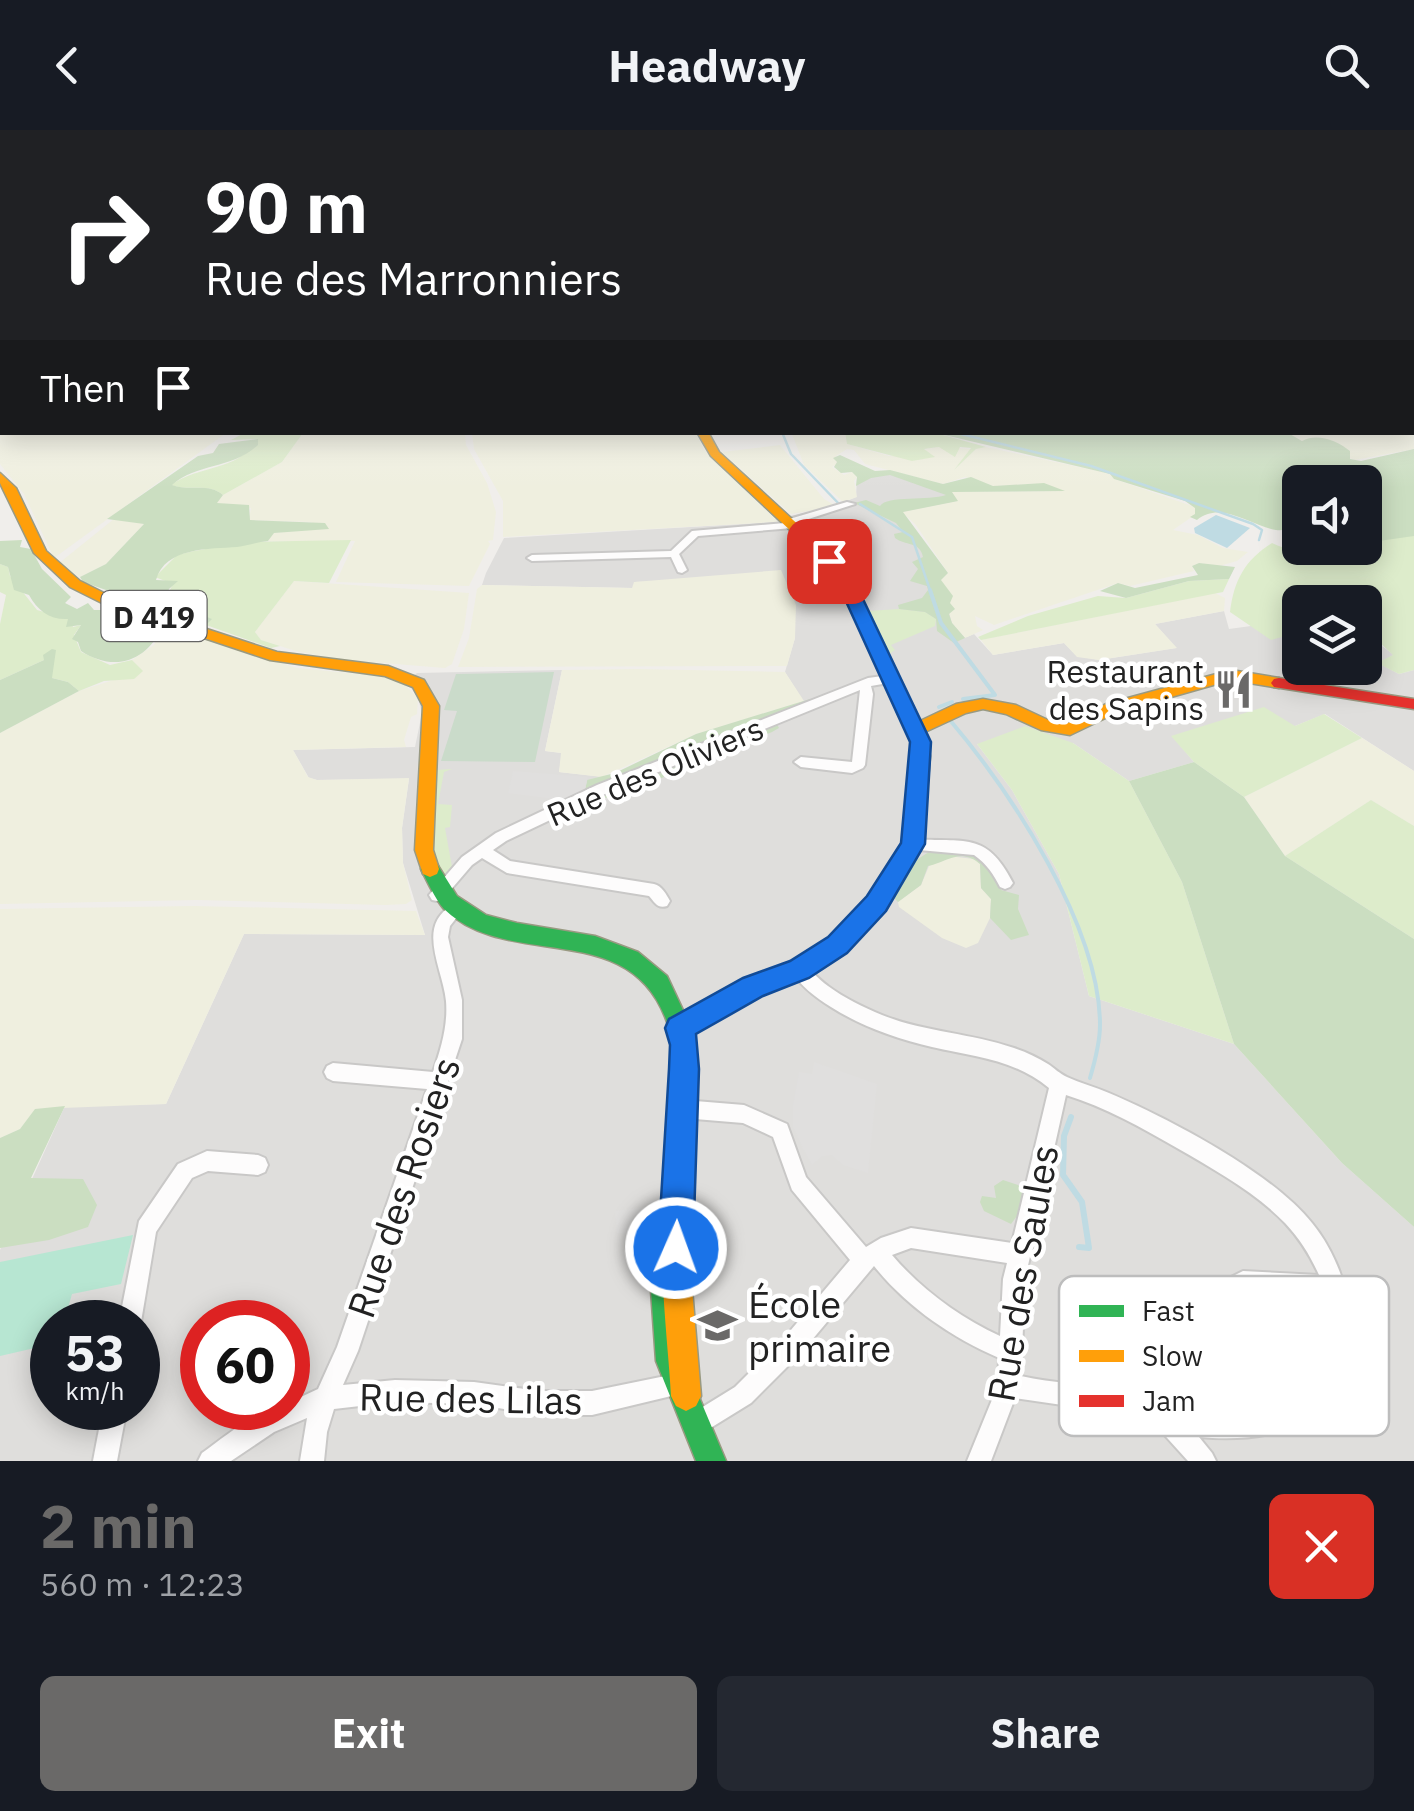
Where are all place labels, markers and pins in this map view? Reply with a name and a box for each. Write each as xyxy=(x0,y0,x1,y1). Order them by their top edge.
pin xyxy=(787,519,872,604)
place label: Restaurant des Sapins xyxy=(1046,650,1204,729)
restaurant icon: Restaurant des Sapins xyxy=(1213,668,1255,710)
place label: École primaire xyxy=(748,1279,891,1372)
school or university icon: École primaire xyxy=(697,1304,739,1346)

